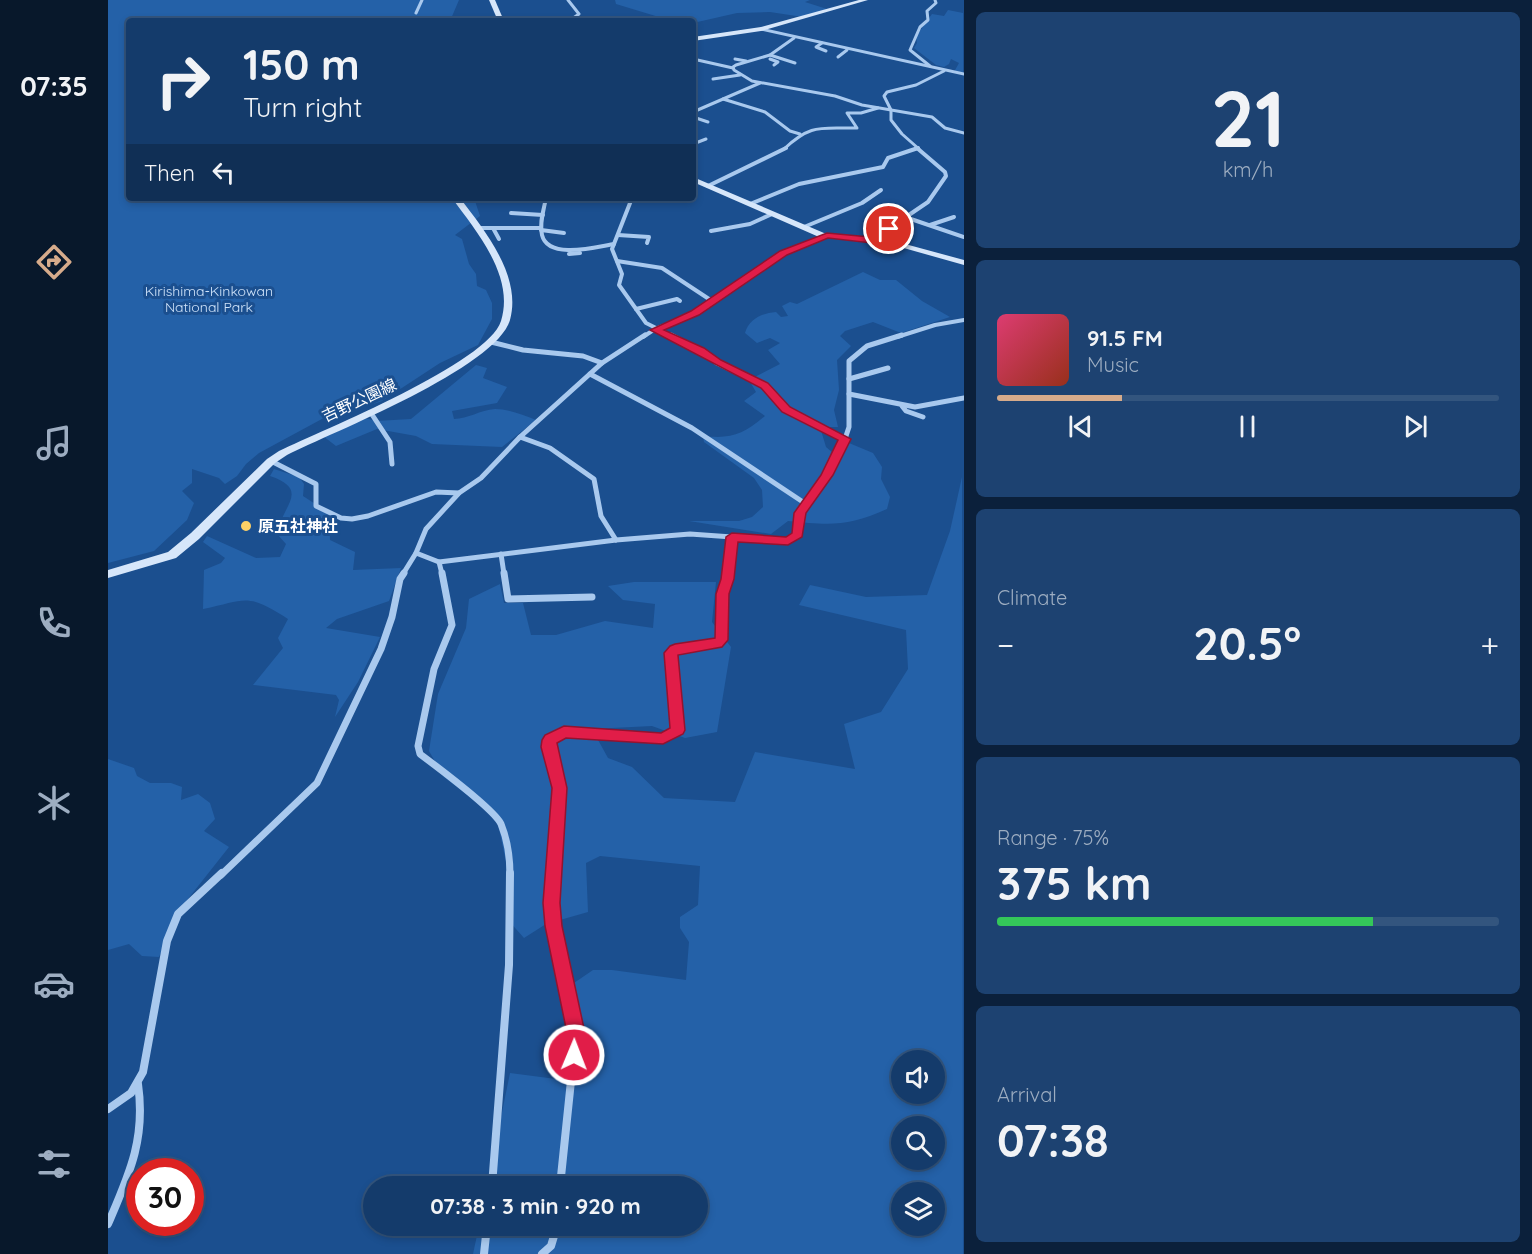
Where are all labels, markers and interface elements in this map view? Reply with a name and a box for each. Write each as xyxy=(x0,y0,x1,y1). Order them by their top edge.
text: 150 m xyxy=(243,38,360,91)
icon: right xyxy=(144,42,222,120)
text: 07:35 xyxy=(20,69,88,103)
text: 21 xyxy=(1211,69,1285,167)
text: Turn right xyxy=(243,90,362,124)
icon: left xyxy=(207,156,240,189)
text: km/h xyxy=(1223,157,1273,182)
text: Then xyxy=(144,159,195,187)
pin xyxy=(863,203,914,254)
icon: arrive xyxy=(872,212,905,245)
icon: directions xyxy=(33,241,75,283)
park label: Kirishima-Kinkowan National Park xyxy=(145,282,273,316)
text: 91.5 FM xyxy=(1087,324,1163,352)
text: Music xyxy=(1087,352,1139,377)
street label: 吉野公園線 xyxy=(319,374,399,426)
icon: previous xyxy=(1064,410,1097,443)
icon: pause xyxy=(1231,410,1264,443)
icon: next xyxy=(1399,410,1432,443)
icon: music xyxy=(33,422,75,464)
place label: 原五社神社 xyxy=(258,516,338,536)
marker: 原五社神社 xyxy=(239,519,253,533)
text: Climate xyxy=(997,585,1067,610)
icon: phone xyxy=(33,602,75,644)
text: 20.5° xyxy=(1193,615,1301,671)
text: − xyxy=(997,624,1014,665)
text: + xyxy=(1480,624,1499,665)
icon: climate xyxy=(33,782,75,824)
text: Range · 75% xyxy=(997,825,1109,850)
text: 375 km xyxy=(997,855,1152,911)
icon: car xyxy=(33,963,75,1005)
position arrow xyxy=(542,1023,606,1087)
map controls xyxy=(891,1050,945,1236)
button: sound xyxy=(891,1050,945,1104)
text: Arrival xyxy=(997,1082,1057,1107)
text: 07:38 xyxy=(997,1112,1109,1168)
button: search xyxy=(891,1116,945,1170)
icon: filters xyxy=(33,1143,75,1185)
speed limit sign: 30 xyxy=(126,1158,204,1236)
button: layers xyxy=(891,1182,945,1236)
text: 07:38 · 3 min · 920 m xyxy=(430,1192,641,1220)

